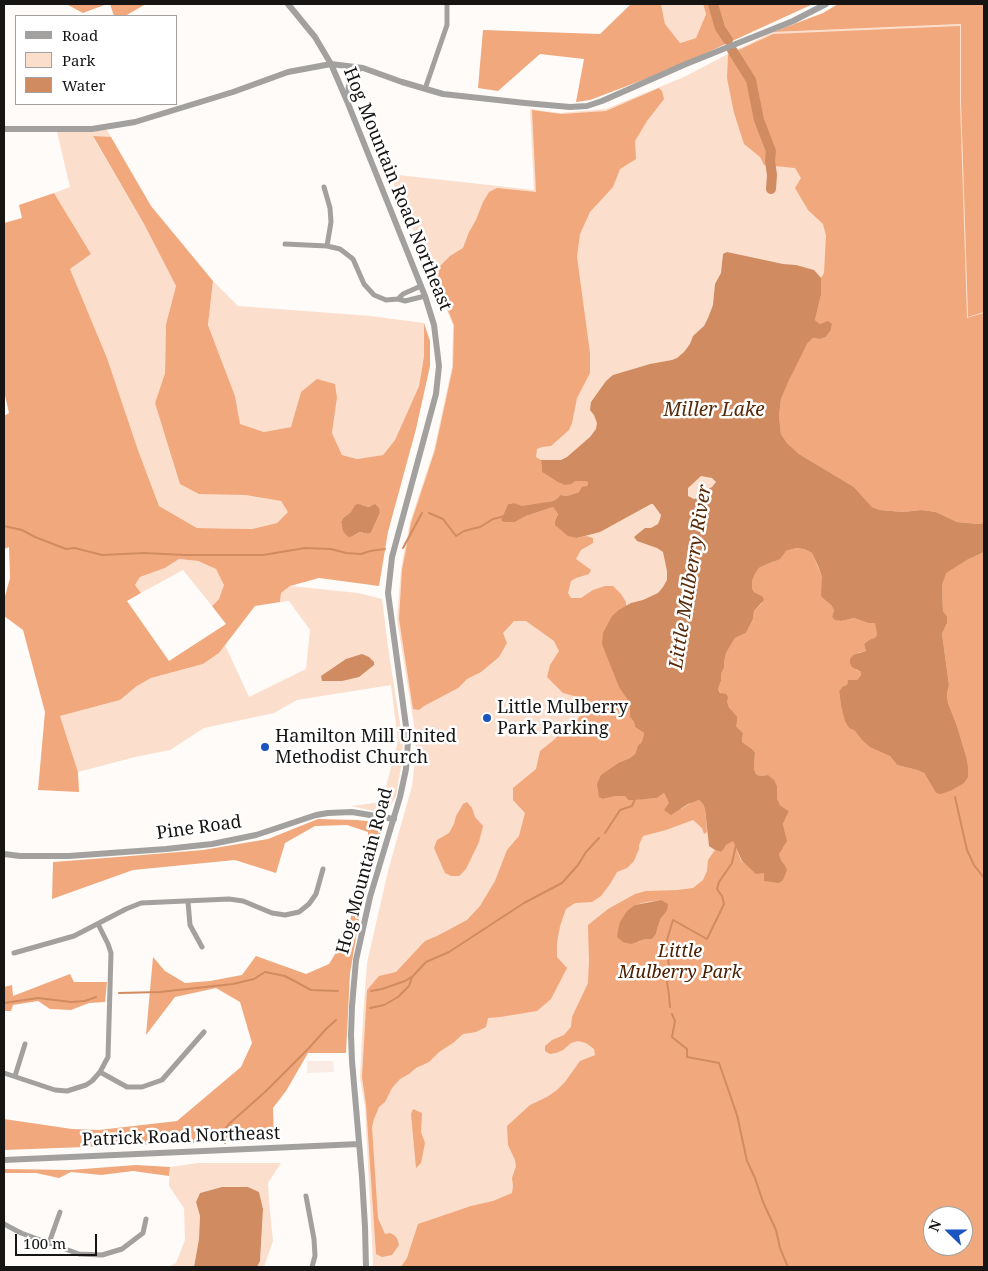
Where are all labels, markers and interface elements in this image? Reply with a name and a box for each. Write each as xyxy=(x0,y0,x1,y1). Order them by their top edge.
legend xyxy=(15,15,178,105)
text: Road xyxy=(62,25,98,45)
text: Park xyxy=(62,50,95,70)
street label: Hog Mountain Road Northeast xyxy=(338,64,456,314)
text: Water xyxy=(62,75,105,95)
water label: Miller Lake xyxy=(664,400,764,422)
water label: Little Mulberry River xyxy=(665,483,717,671)
place label: Little Mulberry Park Parking xyxy=(497,697,628,740)
marker: Little Mulberry Park Parking xyxy=(481,712,493,724)
place label: Hamilton Mill United Methodist Church xyxy=(275,726,457,769)
marker: Hamilton Mill United Methodist Church xyxy=(259,741,271,753)
street label: Hog Mountain Road xyxy=(332,786,398,956)
street label: Pine Road xyxy=(155,811,243,845)
park label: Little Mulberry Park xyxy=(618,941,742,984)
street label: Patrick Road Northeast xyxy=(82,1123,280,1151)
north arrow xyxy=(923,1206,973,1256)
text: N xyxy=(924,1217,945,1234)
scale bar xyxy=(18,1224,100,1256)
text: 100 m xyxy=(23,1233,66,1253)

